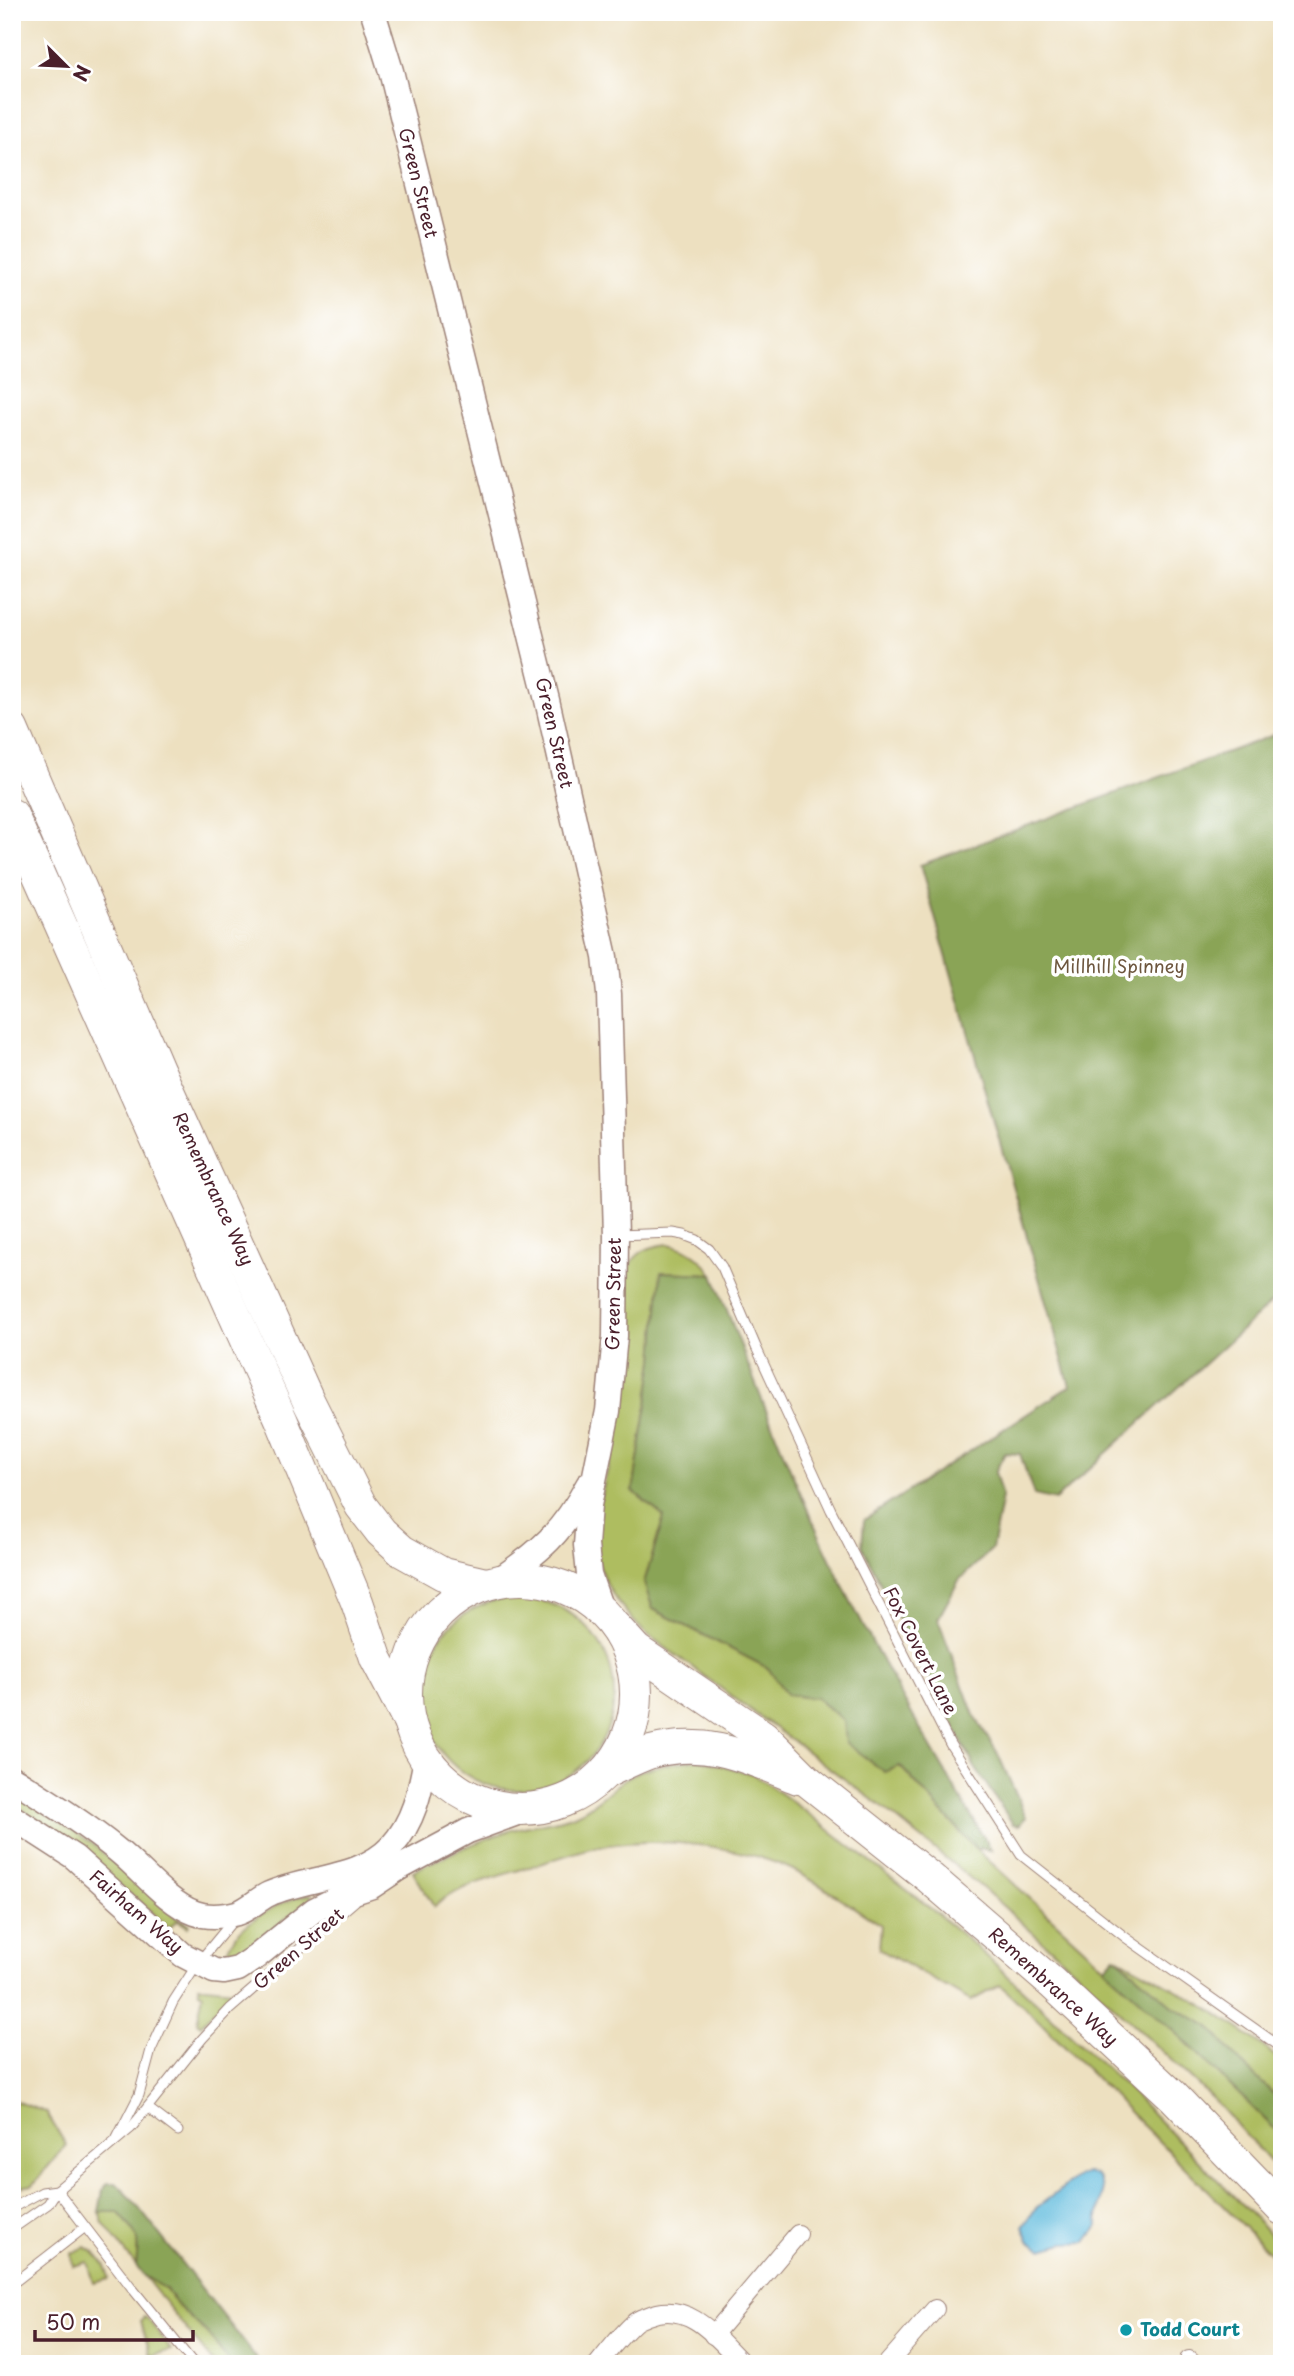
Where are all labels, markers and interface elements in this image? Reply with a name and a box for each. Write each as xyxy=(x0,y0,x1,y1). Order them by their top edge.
north arrow xyxy=(32,32,102,102)
text: N xyxy=(67,61,98,86)
street label: Green Street xyxy=(393,125,446,241)
street label: Green Street xyxy=(530,675,581,791)
park label: Millhill Spinney xyxy=(1053,952,1185,979)
street label: Remembrance Way xyxy=(167,1107,262,1270)
street label: Green Street xyxy=(598,1237,627,1351)
street label: Fox Covert Lane xyxy=(877,1582,965,1719)
street label: Fairham Way xyxy=(84,1862,190,1959)
street label: Green Street xyxy=(247,1901,349,1995)
street label: Remembrance Way xyxy=(983,1920,1125,2052)
scale bar xyxy=(35,2299,192,2343)
text: 50 m xyxy=(46,2305,100,2337)
place label: Todd Court xyxy=(1140,2315,1241,2342)
marker: Todd Court xyxy=(1118,2322,1134,2338)

